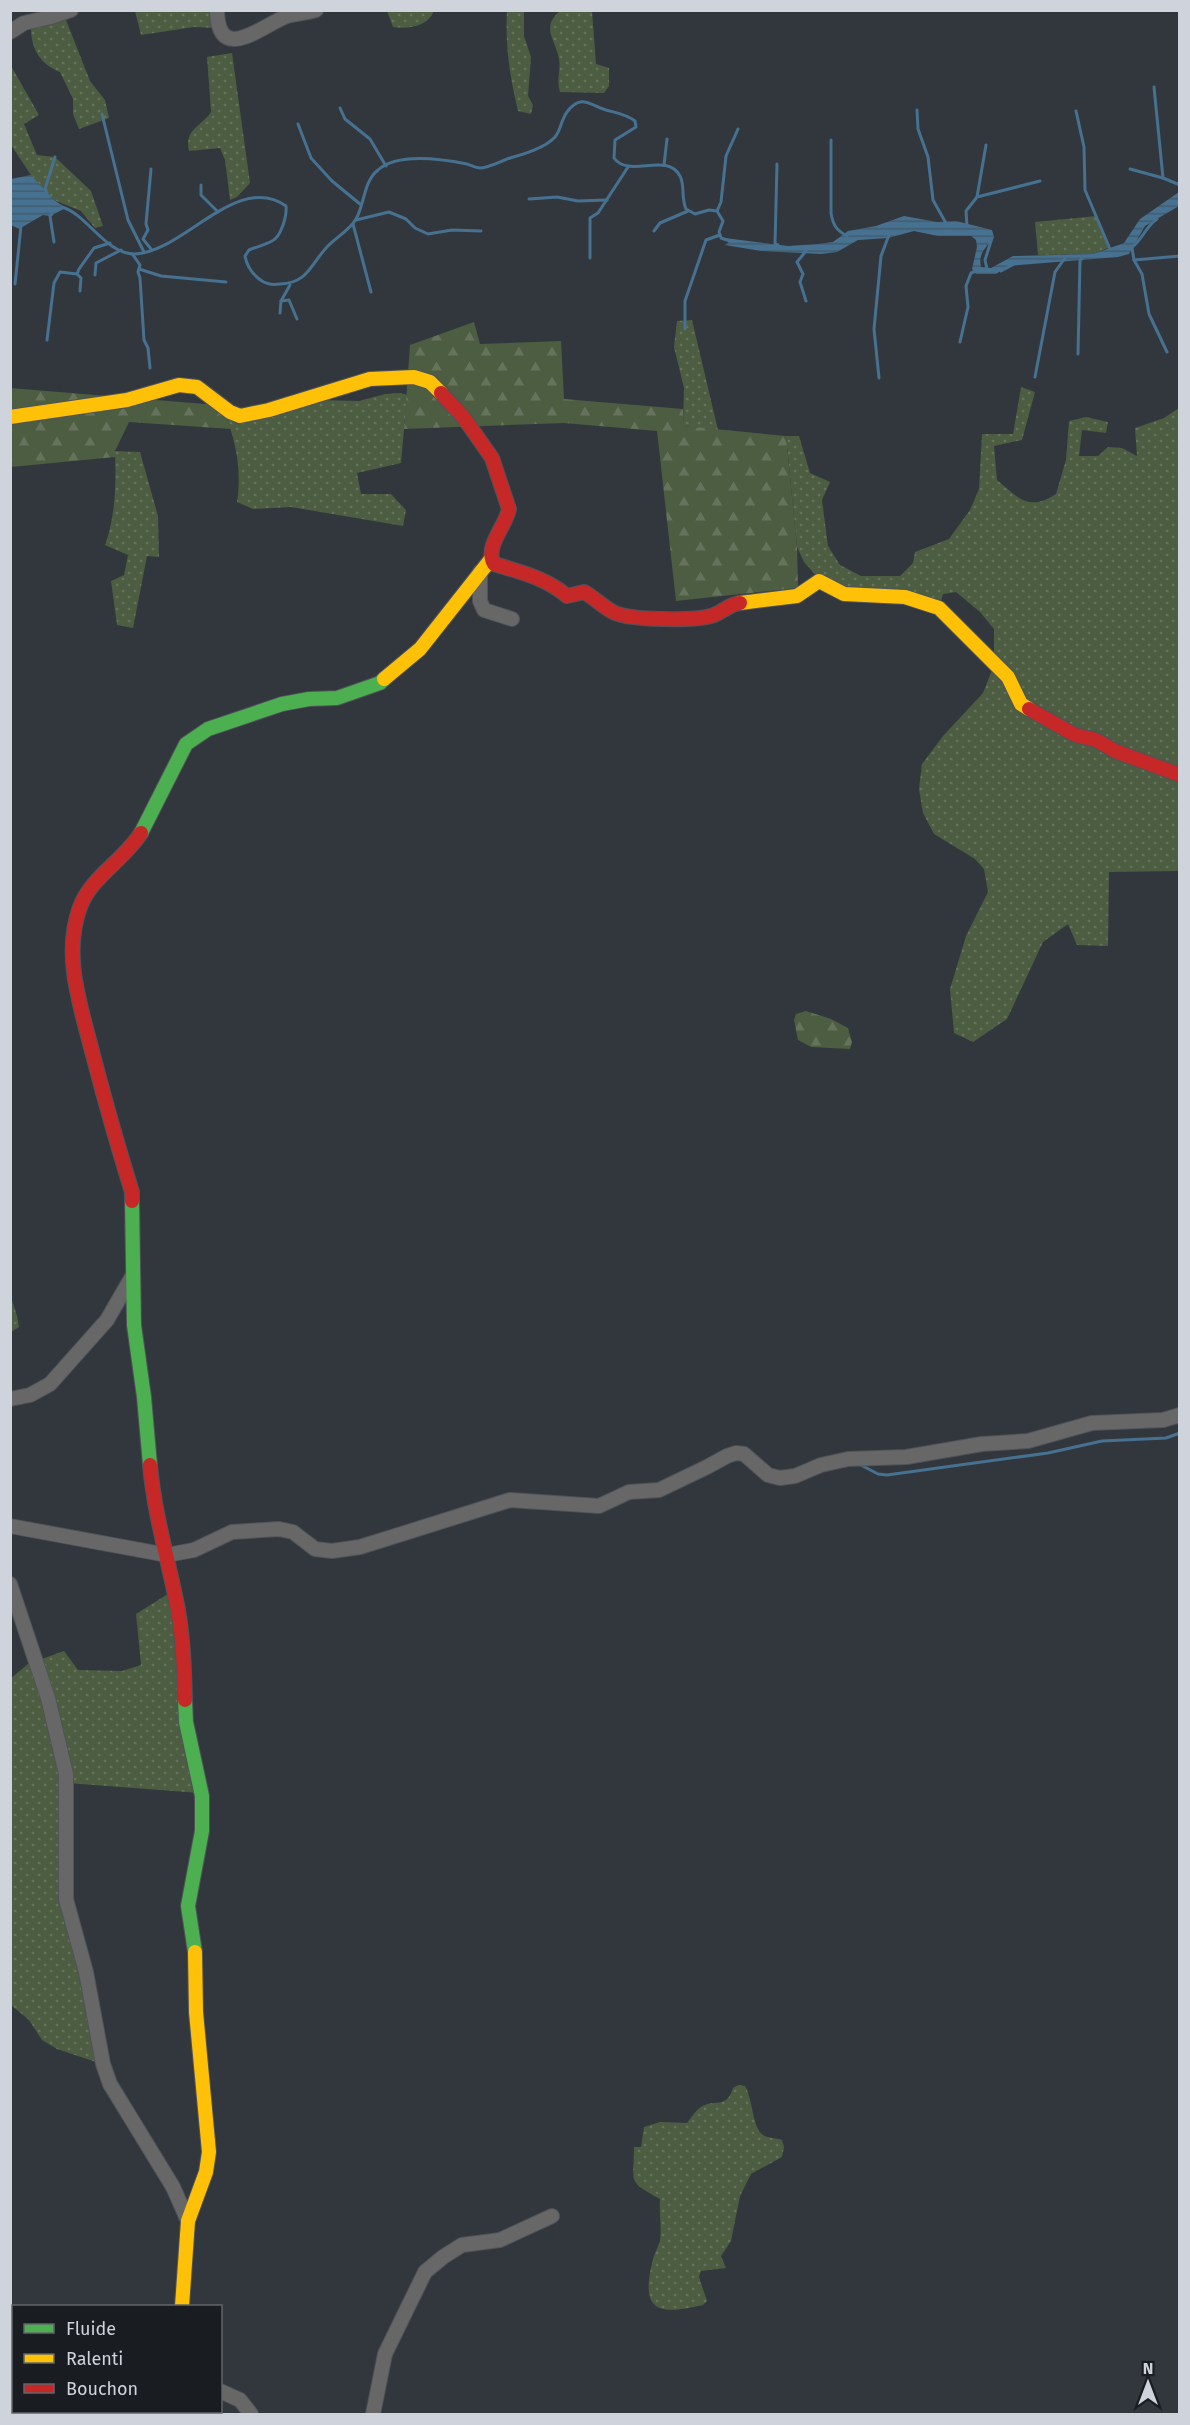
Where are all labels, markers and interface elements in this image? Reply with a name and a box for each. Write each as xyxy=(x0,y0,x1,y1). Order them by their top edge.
legend xyxy=(12,2305,222,2413)
text: Fluide xyxy=(66,2318,116,2340)
text: Ralenti xyxy=(66,2348,123,2370)
north arrow xyxy=(1118,2353,1178,2413)
text: N xyxy=(1143,2359,1153,2378)
text: Bouchon xyxy=(66,2378,138,2400)

